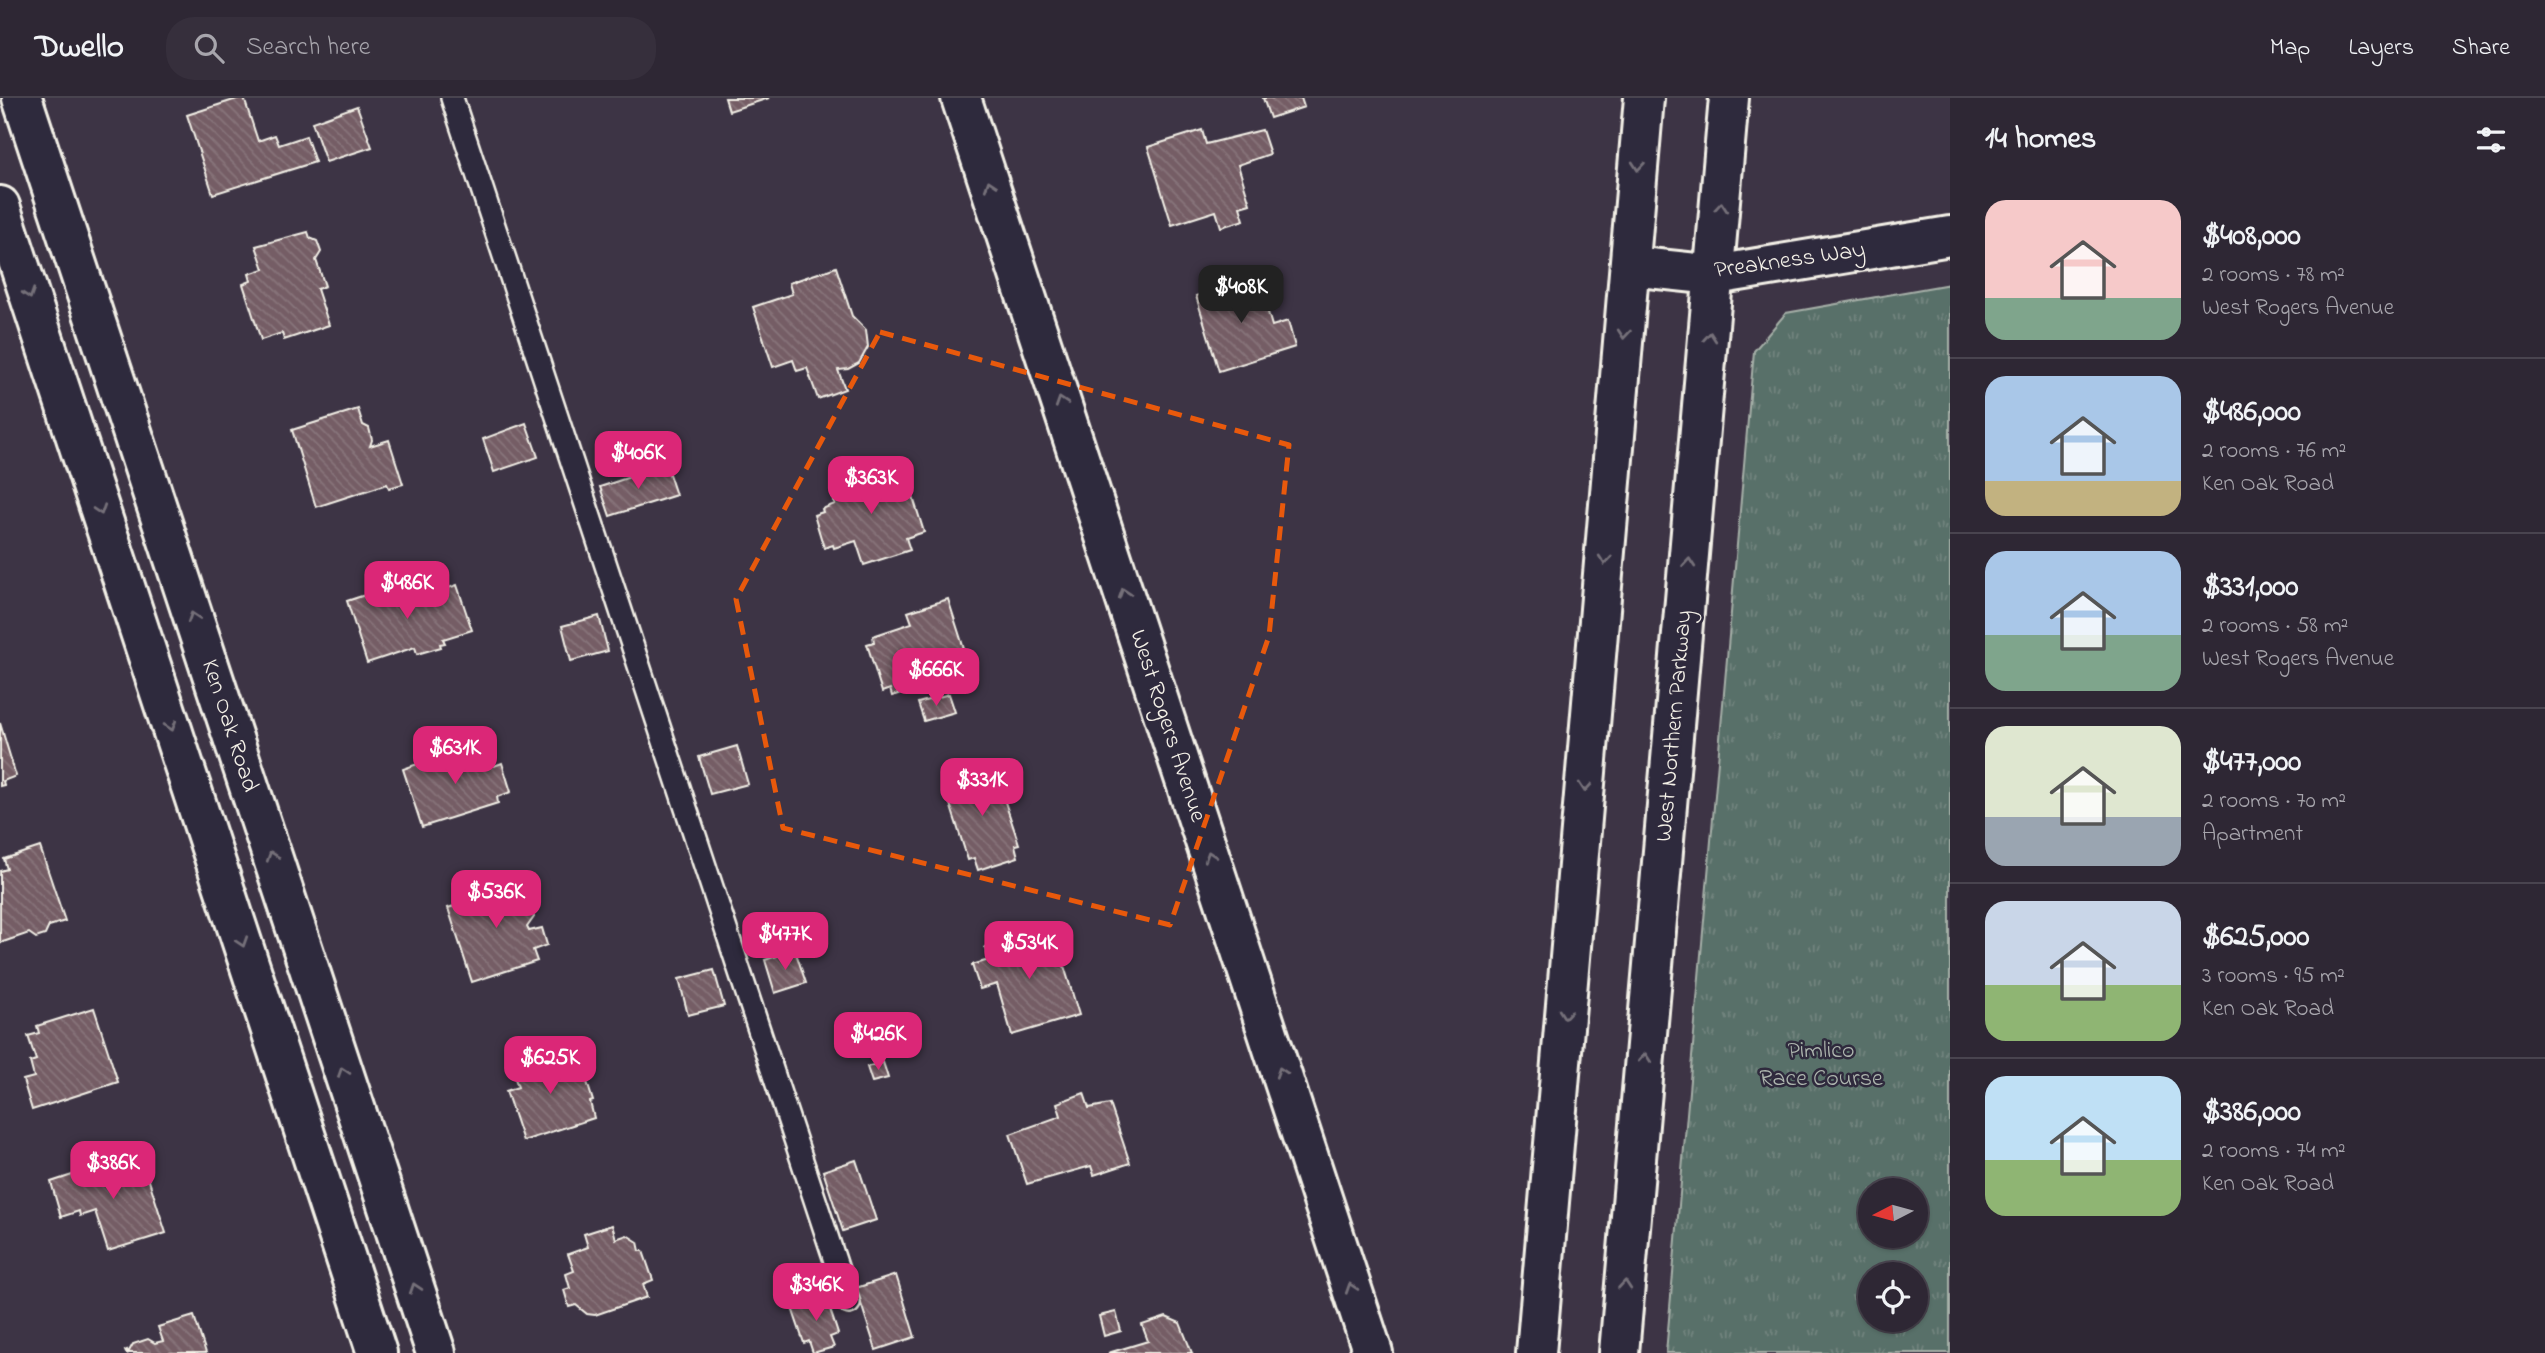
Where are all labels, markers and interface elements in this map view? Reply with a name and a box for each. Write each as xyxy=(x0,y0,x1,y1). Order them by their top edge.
search box xyxy=(166,17,656,80)
text: Dwello xyxy=(35,24,124,72)
icon: search xyxy=(190,29,228,67)
text: Search here xyxy=(246,29,370,67)
text: Map xyxy=(2270,31,2310,66)
text: Layers xyxy=(2348,31,2414,66)
text: Share xyxy=(2452,31,2510,66)
text: 14 homes xyxy=(1985,118,2096,162)
icon: filters xyxy=(2472,121,2510,159)
one-way arrow xyxy=(1631,161,1646,172)
one-way arrow xyxy=(984,180,998,192)
one-way arrow xyxy=(1713,201,1728,212)
text: $408,000 xyxy=(2202,215,2301,259)
icon: home xyxy=(2041,228,2125,312)
street label: Preakness Way xyxy=(1712,233,1868,290)
text: 2 rooms · 78 m² xyxy=(2202,259,2345,292)
pin: $408K xyxy=(1192,266,1290,325)
text: $408K xyxy=(1214,271,1268,304)
one-way arrow xyxy=(21,287,35,300)
text: West Rogers Avenue xyxy=(2202,292,2394,325)
one-way arrow xyxy=(1617,329,1632,340)
one-way arrow xyxy=(1702,331,1717,342)
text: $486,000 xyxy=(2202,391,2301,435)
one-way arrow xyxy=(1055,396,1069,408)
icon: home xyxy=(2041,404,2125,488)
pin: $406K xyxy=(589,432,687,491)
text: 2 rooms · 76 m² xyxy=(2202,435,2346,468)
text: $406K xyxy=(611,437,665,470)
pin: $363K xyxy=(822,456,920,516)
text: $363K xyxy=(844,462,898,495)
text: Ken Oak Road xyxy=(2202,468,2334,501)
one-way arrow xyxy=(92,503,106,516)
one-way arrow xyxy=(1597,555,1612,566)
one-way arrow xyxy=(1682,558,1697,569)
pin: $486K xyxy=(358,561,456,621)
text: $331,000 xyxy=(2202,566,2299,610)
text: $486K xyxy=(380,567,434,600)
icon: home xyxy=(2041,579,2125,663)
one-way arrow xyxy=(1117,587,1132,599)
street label: West Northern Parkway xyxy=(1647,609,1704,843)
text: 2 rooms · 58 m² xyxy=(2202,610,2348,643)
one-way arrow xyxy=(187,611,201,623)
street label: West Rogers Avenue xyxy=(1119,625,1215,827)
text: West Rogers Avenue xyxy=(2202,643,2394,676)
pin: $666K xyxy=(887,648,985,708)
text: $666K xyxy=(908,654,964,687)
street label: Ken Oak Road xyxy=(191,655,267,797)
one-way arrow xyxy=(163,720,177,732)
pin: $631K xyxy=(406,726,504,786)
text: $631K xyxy=(429,732,481,765)
text: $477,000 xyxy=(2202,741,2301,785)
icon: home xyxy=(2041,754,2125,838)
pin: $331K xyxy=(933,758,1031,818)
text: $331K xyxy=(956,764,1008,797)
one-way arrow xyxy=(1578,782,1593,793)
text: 2 rooms · 70 m² xyxy=(2202,785,2346,818)
text: Apartment xyxy=(2202,818,2303,851)
one-way arrow xyxy=(266,850,280,863)
one-way arrow xyxy=(1203,850,1218,862)
pin: $536K xyxy=(447,870,545,930)
text: $536K xyxy=(467,876,525,909)
pin: $477K xyxy=(736,912,834,972)
text: $625,000 xyxy=(2202,916,2309,960)
text: $477K xyxy=(758,918,812,951)
pin: $534K xyxy=(980,922,1078,981)
text: $534K xyxy=(1000,927,1058,960)
icon: home xyxy=(2041,929,2125,1013)
one-way arrow xyxy=(234,936,249,948)
text: 3 rooms · 95 m² xyxy=(2202,960,2345,993)
text: Ken Oak Road xyxy=(2202,993,2334,1026)
one-way arrow xyxy=(1558,1009,1573,1020)
pin: $426K xyxy=(829,1012,927,1072)
text: $426K xyxy=(850,1018,906,1051)
park label: Pimlico Race Course xyxy=(1759,1034,1883,1097)
pin: $625K xyxy=(501,1037,599,1096)
text: $625K xyxy=(520,1042,580,1075)
one-way arrow xyxy=(1637,1053,1652,1064)
one-way arrow xyxy=(1274,1066,1289,1078)
one-way arrow xyxy=(337,1067,352,1079)
text: $386,000 xyxy=(2202,1091,2301,1135)
icon: home xyxy=(2041,1104,2125,1188)
text: 2 rooms · 74 m² xyxy=(2202,1135,2346,1168)
pin: $386K xyxy=(64,1142,162,1201)
text: $386K xyxy=(86,1147,140,1180)
text: Ken Oak Road xyxy=(2202,1168,2334,1201)
north arrow xyxy=(1858,1178,1928,1248)
map controls xyxy=(1858,1178,1928,1332)
button: locate xyxy=(1858,1262,1928,1332)
pin: $346K xyxy=(767,1264,865,1323)
text: $346K xyxy=(789,1269,843,1302)
one-way arrow xyxy=(1617,1279,1632,1290)
one-way arrow xyxy=(409,1283,423,1295)
one-way arrow xyxy=(1345,1283,1360,1295)

